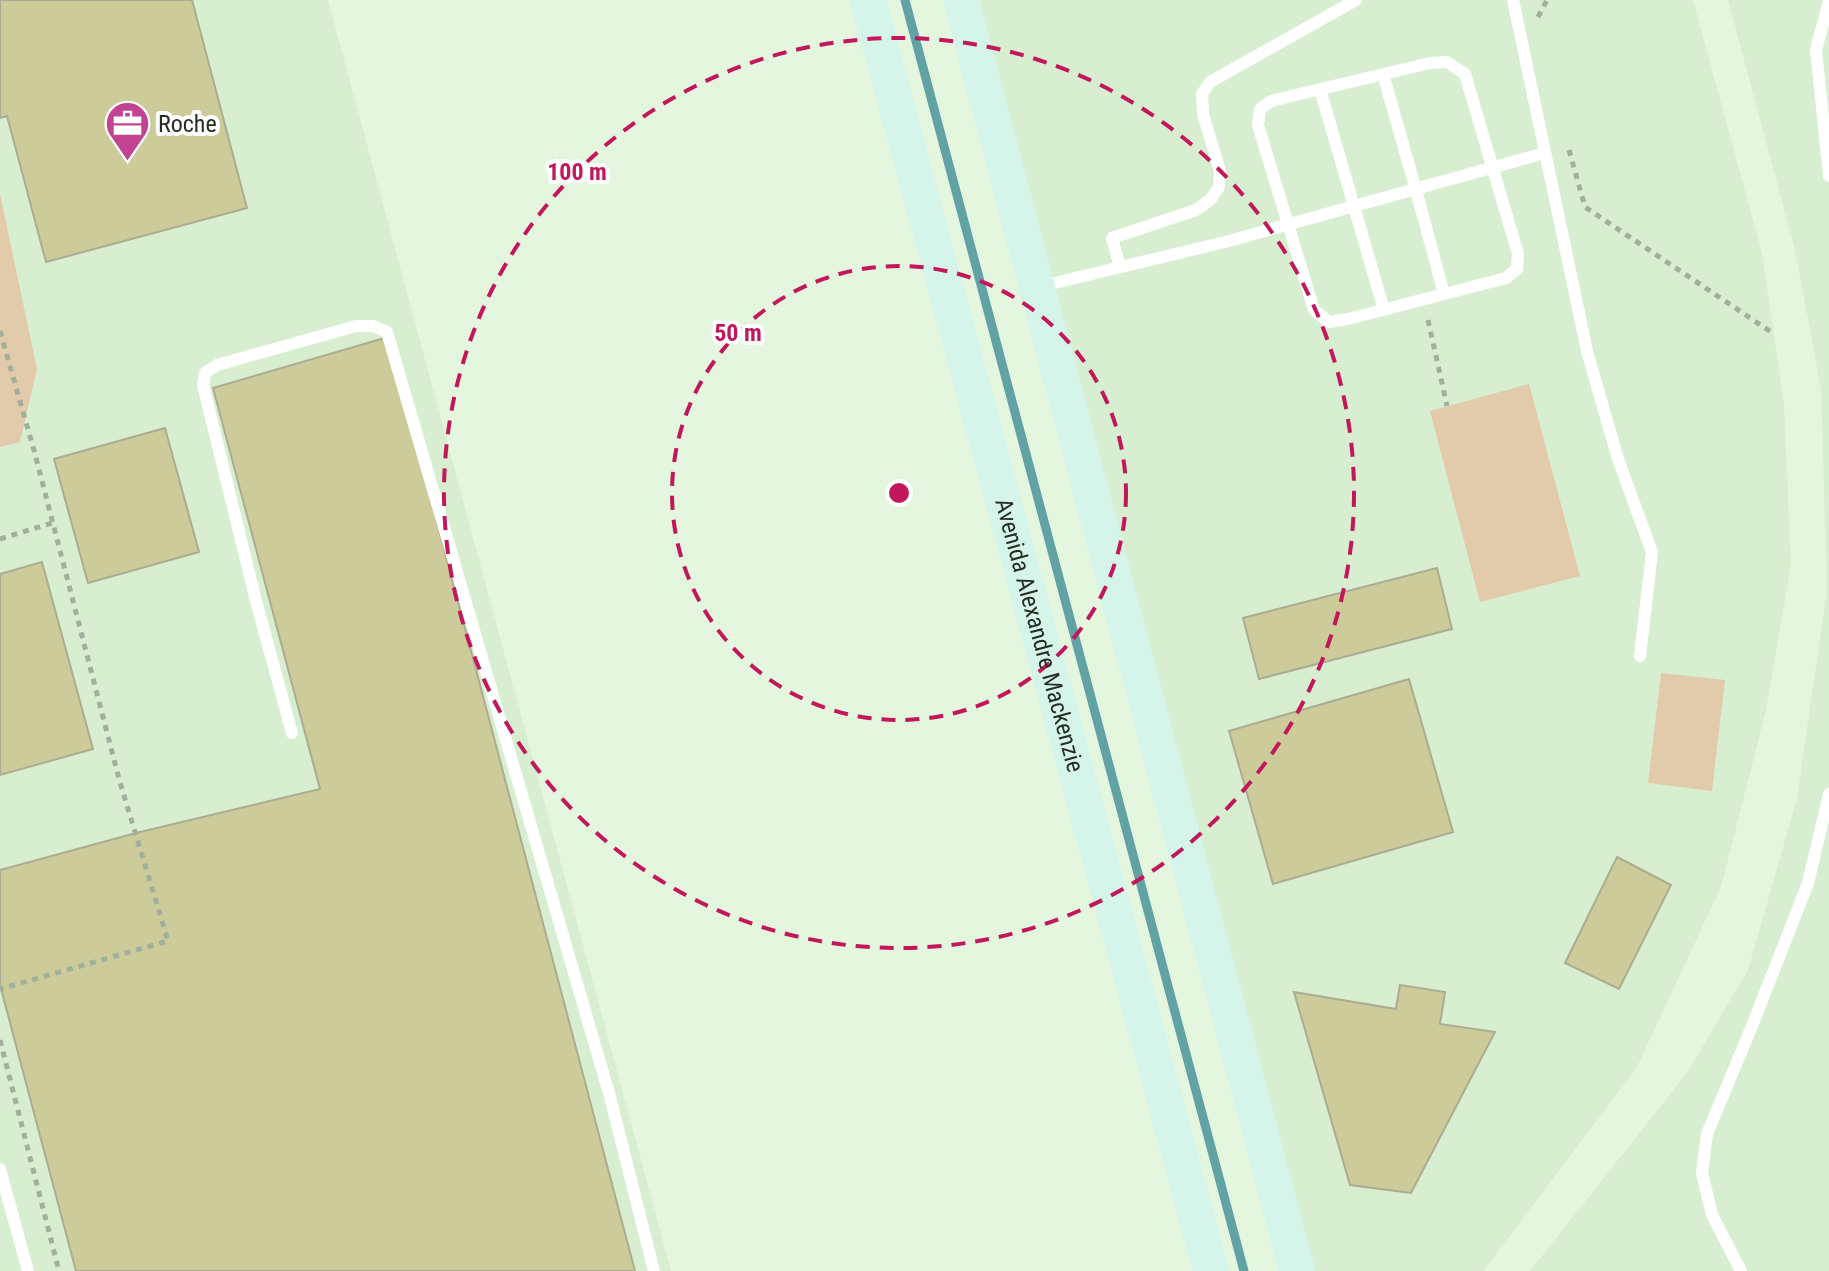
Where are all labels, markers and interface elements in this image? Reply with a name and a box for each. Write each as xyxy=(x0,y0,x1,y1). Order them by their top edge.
office icon: Roche xyxy=(103,100,151,163)
place label: Roche xyxy=(158,110,217,138)
text: 100 m xyxy=(547,158,607,186)
text: 50 m xyxy=(714,319,762,347)
centre of rings xyxy=(885,479,913,507)
street label: Avenida Alexandre Mackenzie xyxy=(989,495,1090,775)

